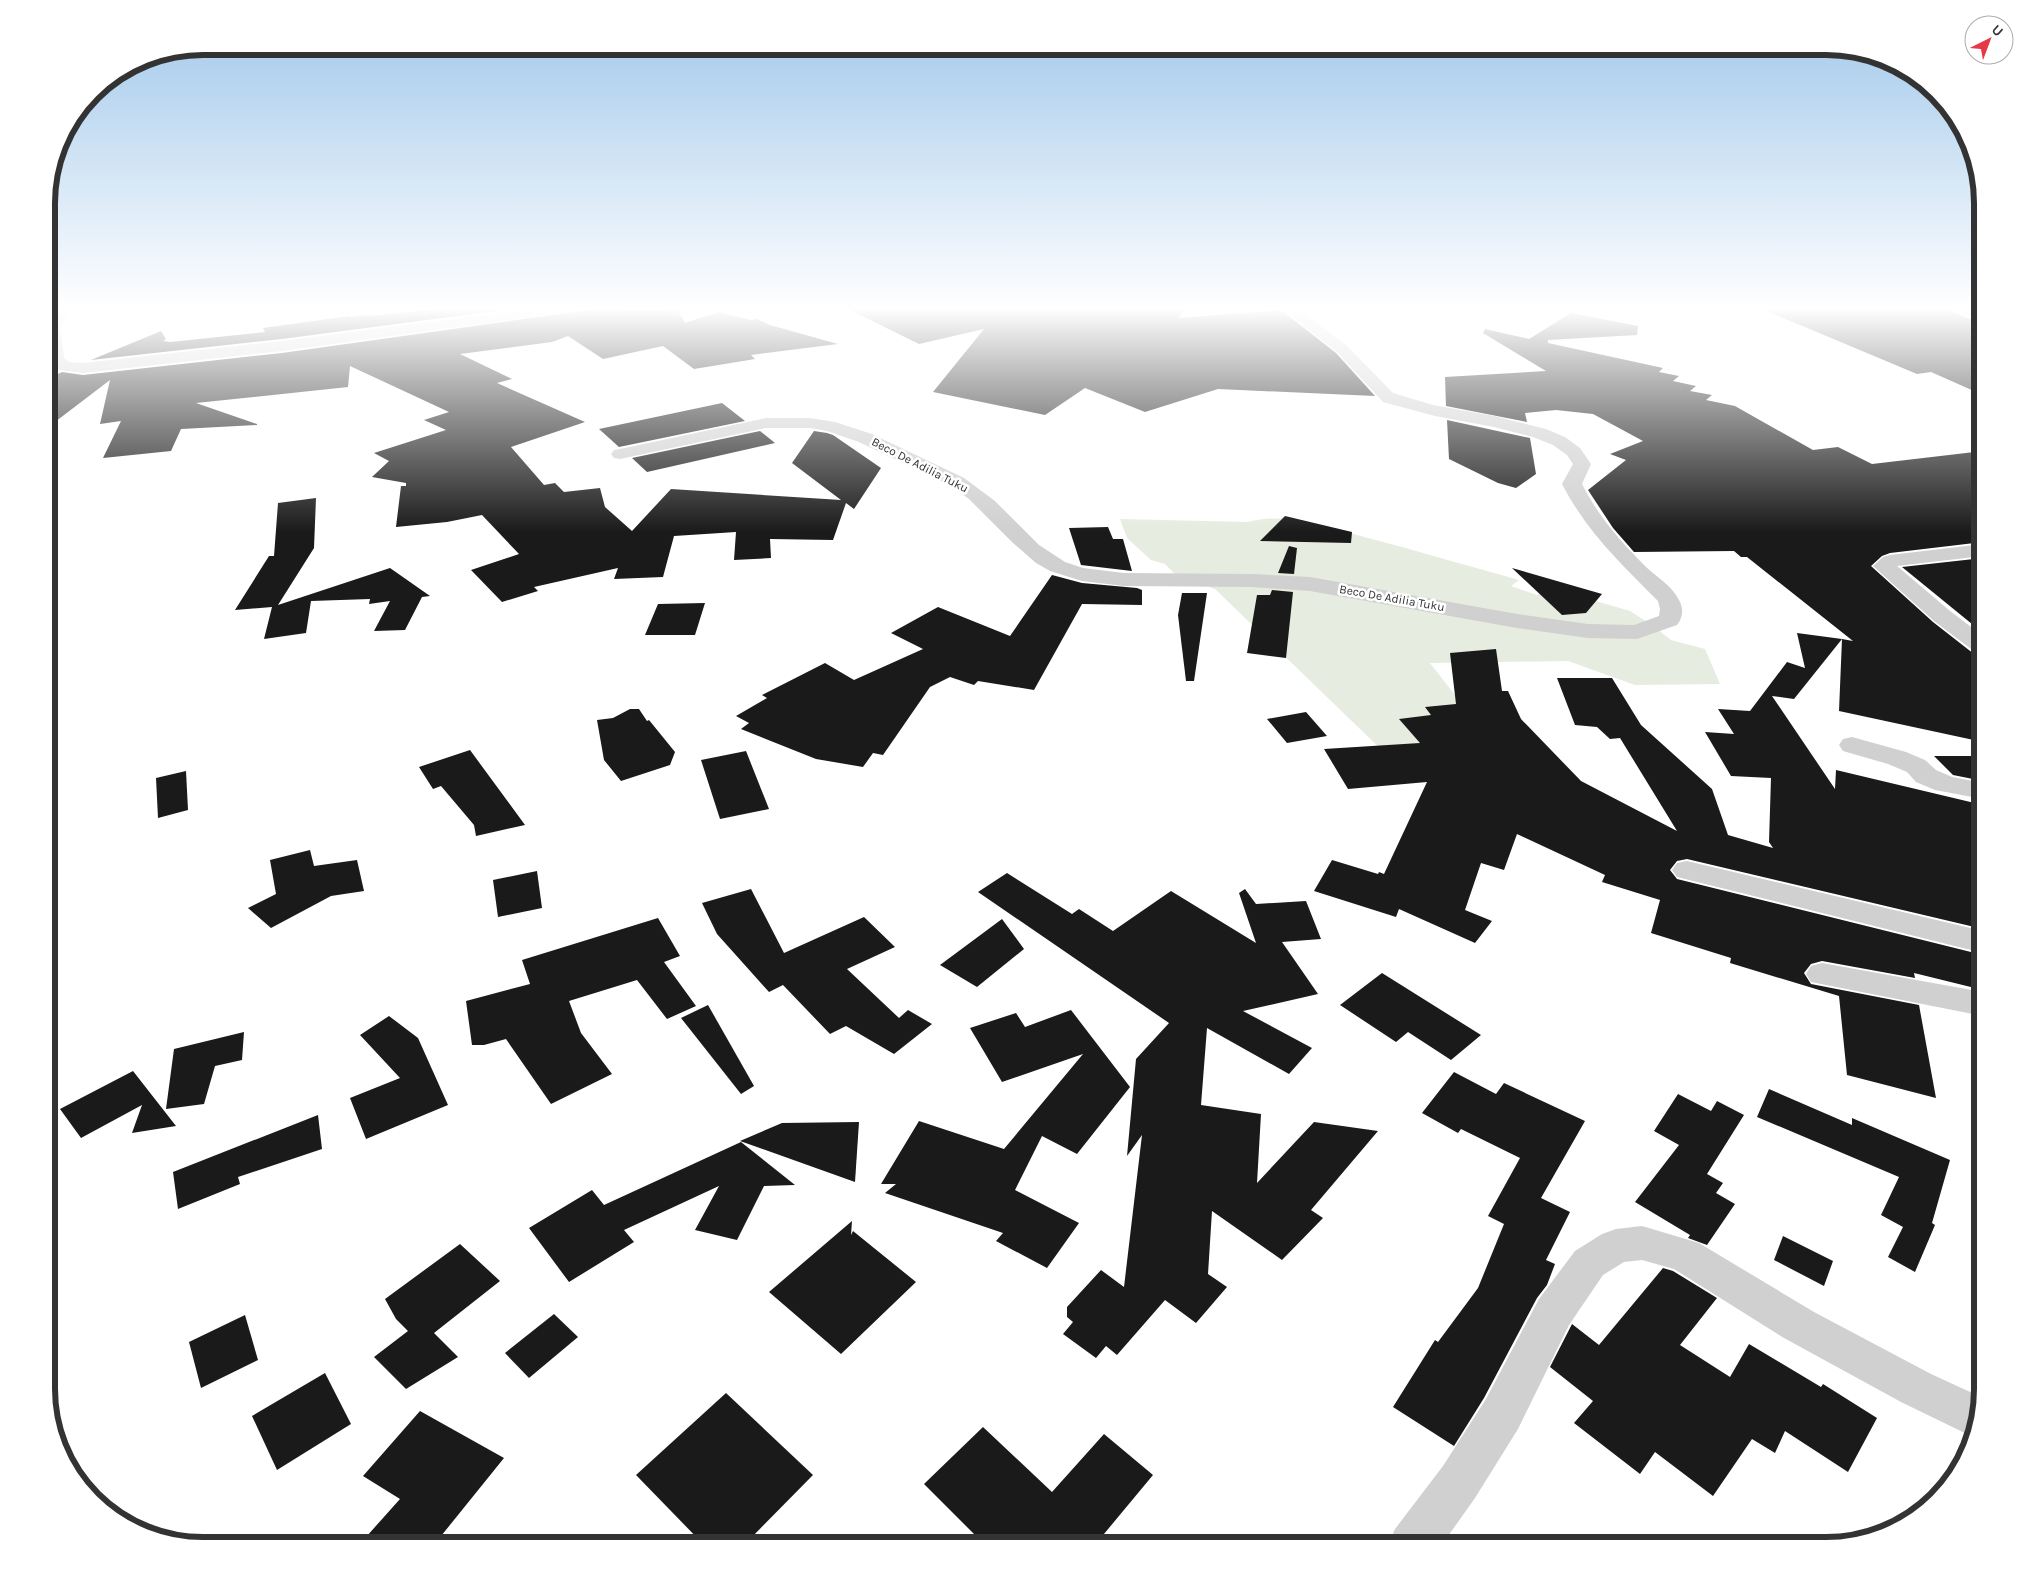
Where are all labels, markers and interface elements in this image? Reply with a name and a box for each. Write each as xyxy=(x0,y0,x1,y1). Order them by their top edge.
north arrow xyxy=(1964,15,2014,65)
text: U xyxy=(1988,21,2007,40)
street label: Beco De Adilia Tuku xyxy=(869,435,971,495)
street label: Beco De Adilia Tuku xyxy=(1338,582,1446,614)

